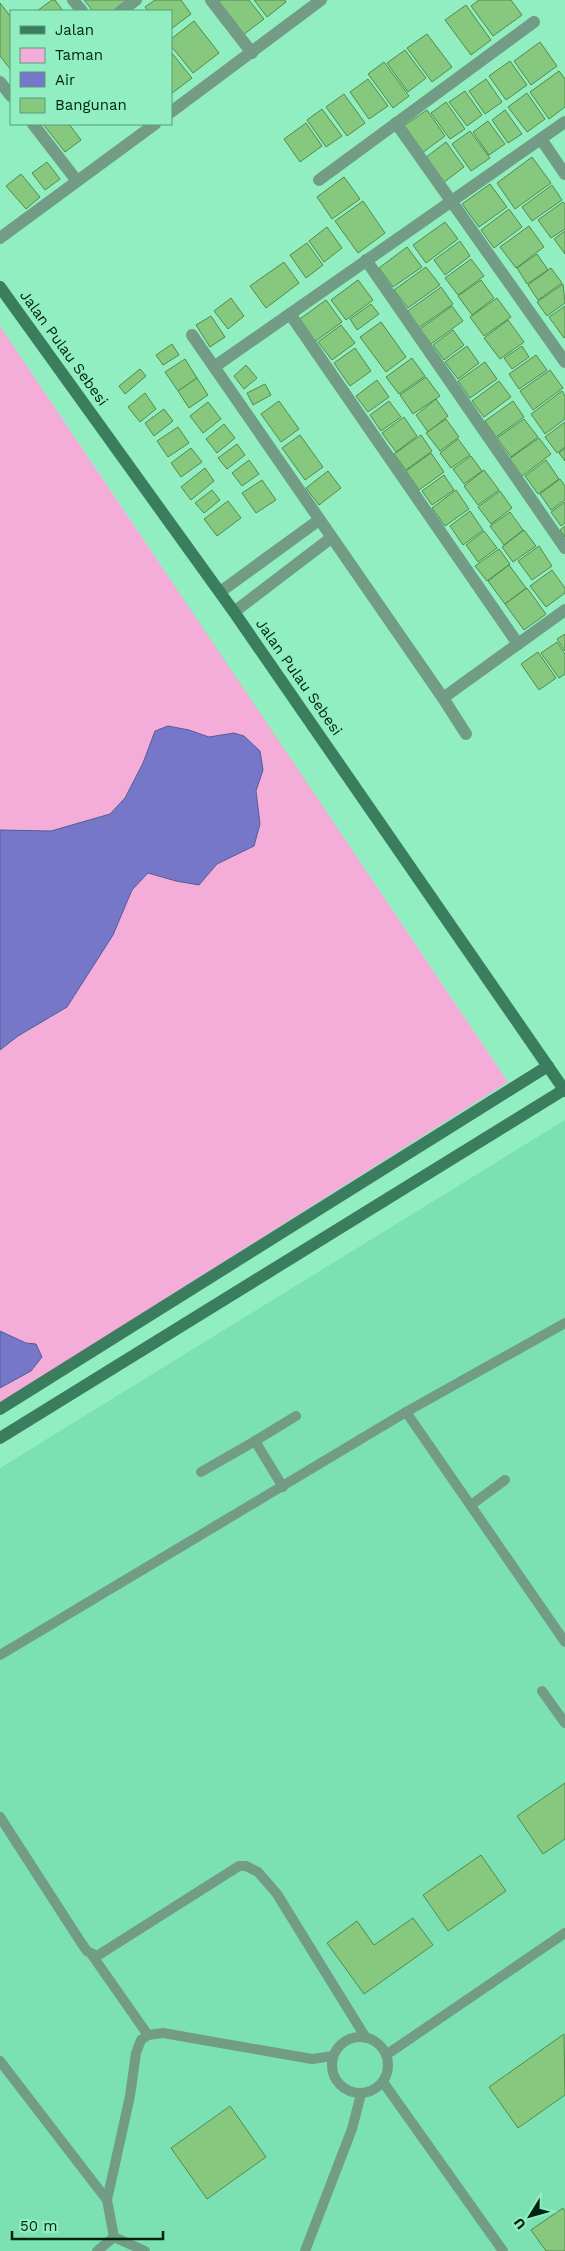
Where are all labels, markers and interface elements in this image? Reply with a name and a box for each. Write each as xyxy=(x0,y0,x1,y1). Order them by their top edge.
legend xyxy=(10,10,172,125)
text: Jalan xyxy=(55,21,94,39)
text: Taman xyxy=(55,46,103,64)
text: Air xyxy=(55,71,75,89)
text: Bangunan xyxy=(55,96,127,114)
street label: Jalan Pulau Sebesi xyxy=(16,287,112,409)
street label: Jalan Pulau Sebesi xyxy=(252,615,346,739)
north arrow xyxy=(505,2191,555,2241)
scale bar xyxy=(12,2208,164,2240)
text: U xyxy=(510,2215,529,2233)
text: 50 m xyxy=(20,2217,57,2235)

